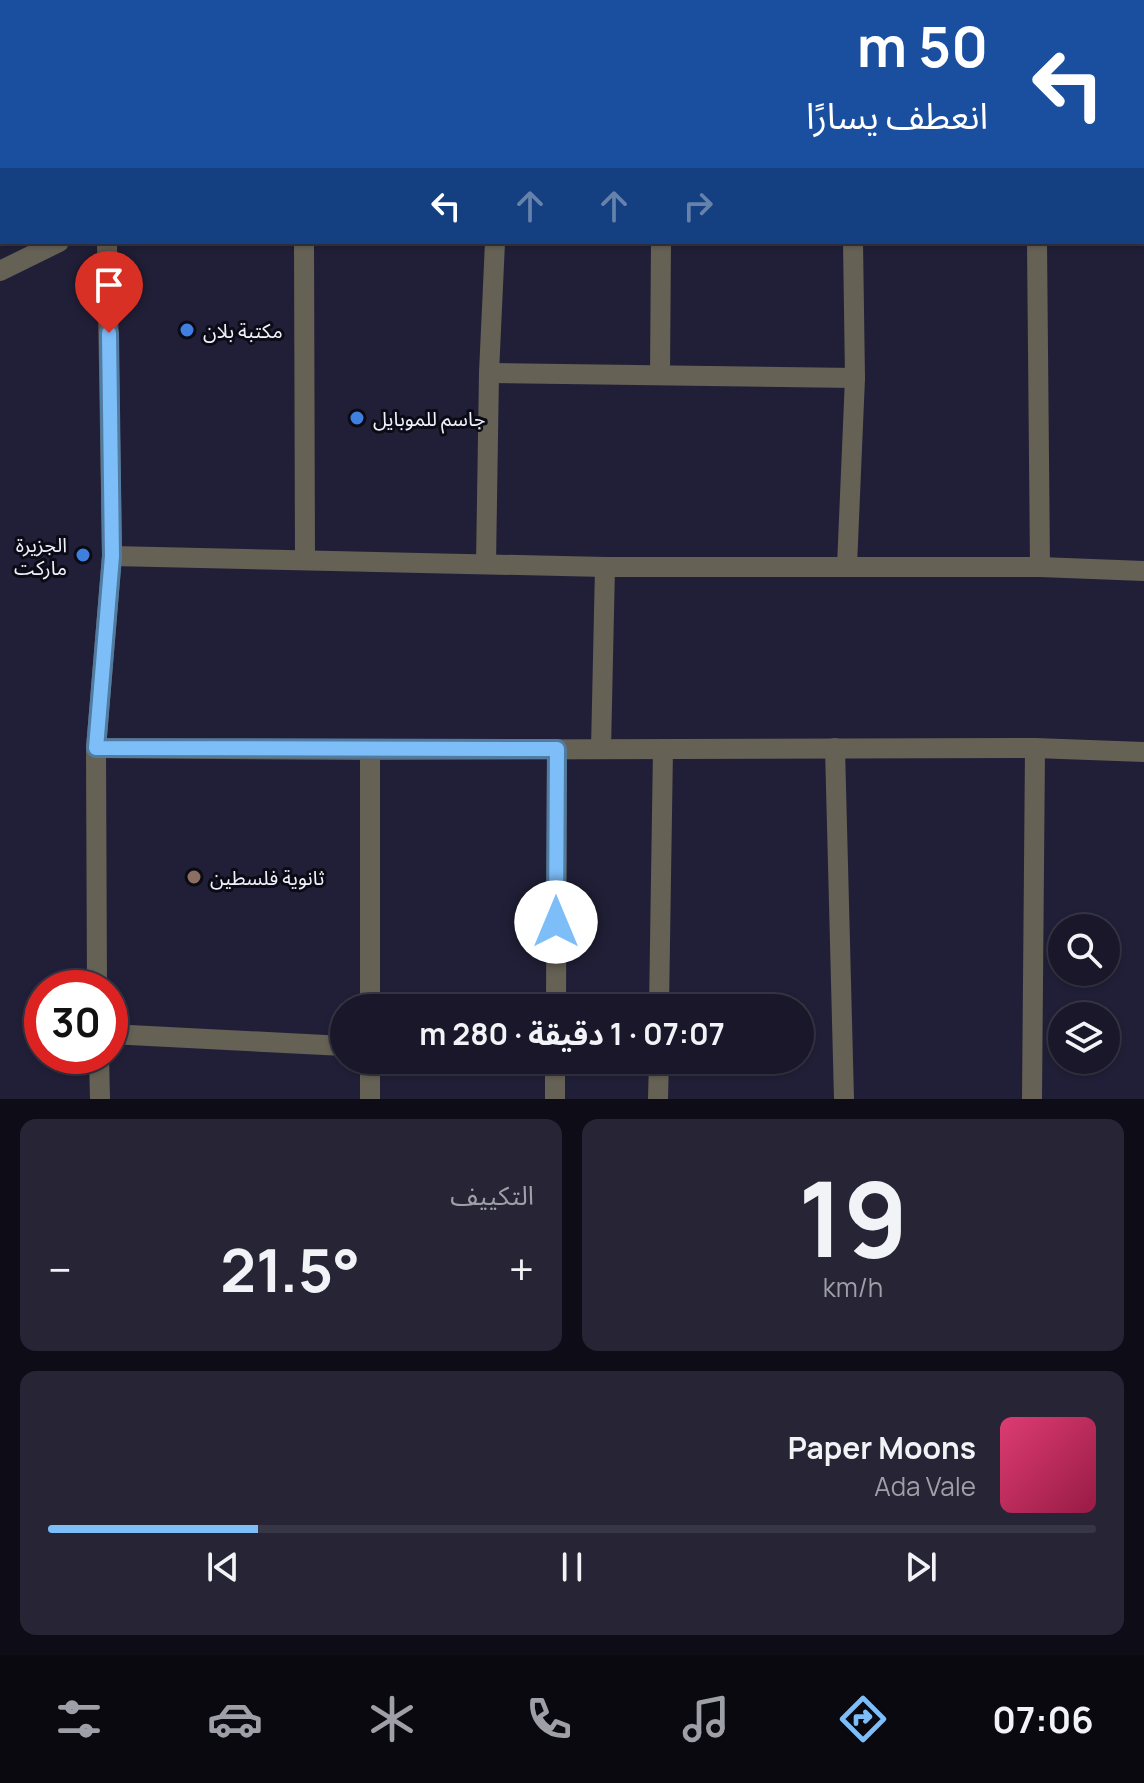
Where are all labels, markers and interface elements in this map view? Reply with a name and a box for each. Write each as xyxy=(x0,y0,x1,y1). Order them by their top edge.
text: 50 m xyxy=(857,7,988,84)
icon: left xyxy=(1016,32,1120,136)
text: انعطف يسارًا xyxy=(806,91,988,140)
icon: left xyxy=(424,184,468,228)
icon: ahead xyxy=(508,184,552,228)
icon: ahead xyxy=(592,184,636,228)
icon: right xyxy=(676,184,720,228)
pin xyxy=(75,251,143,333)
icon: arrive xyxy=(87,263,131,307)
place label: مكتبة بلان xyxy=(203,317,283,344)
marker: مكتبة بلان xyxy=(178,321,196,339)
place label: جاسم للموبايل xyxy=(373,405,486,434)
marker: جاسم للموبايل xyxy=(348,409,366,427)
place label: الجزيرة ماركت xyxy=(14,531,67,581)
marker: الجزيرة ماركت xyxy=(74,546,92,564)
place label: ثانوية فلسطين xyxy=(210,864,325,891)
marker: ثانوية فلسطين xyxy=(185,868,203,886)
position arrow xyxy=(514,880,598,964)
map controls xyxy=(1048,914,1120,1074)
button: search xyxy=(1048,914,1120,986)
speed limit sign: 30 xyxy=(24,970,128,1074)
button: layers xyxy=(1048,1002,1120,1074)
text: 07:07 · 1 دقيقة · 280 m xyxy=(419,1013,725,1054)
text: 19 xyxy=(798,1146,908,1288)
text: التكييف xyxy=(450,1177,534,1213)
text: 21.5° xyxy=(220,1228,360,1310)
text: − xyxy=(48,1239,72,1299)
text: + xyxy=(509,1239,534,1299)
text: km/h xyxy=(823,1269,883,1305)
text: Paper Moons xyxy=(788,1427,976,1468)
text: Ada Vale xyxy=(874,1468,976,1504)
icon: previous xyxy=(201,1545,245,1589)
icon: pause xyxy=(550,1545,594,1589)
icon: next xyxy=(899,1545,943,1589)
icon: filters xyxy=(51,1691,107,1747)
icon: car xyxy=(207,1691,263,1747)
icon: climate xyxy=(364,1691,420,1747)
icon: phone xyxy=(521,1691,577,1747)
icon: music xyxy=(678,1691,734,1747)
icon: directions xyxy=(835,1691,891,1747)
text: 07:06 xyxy=(992,1695,1094,1744)

